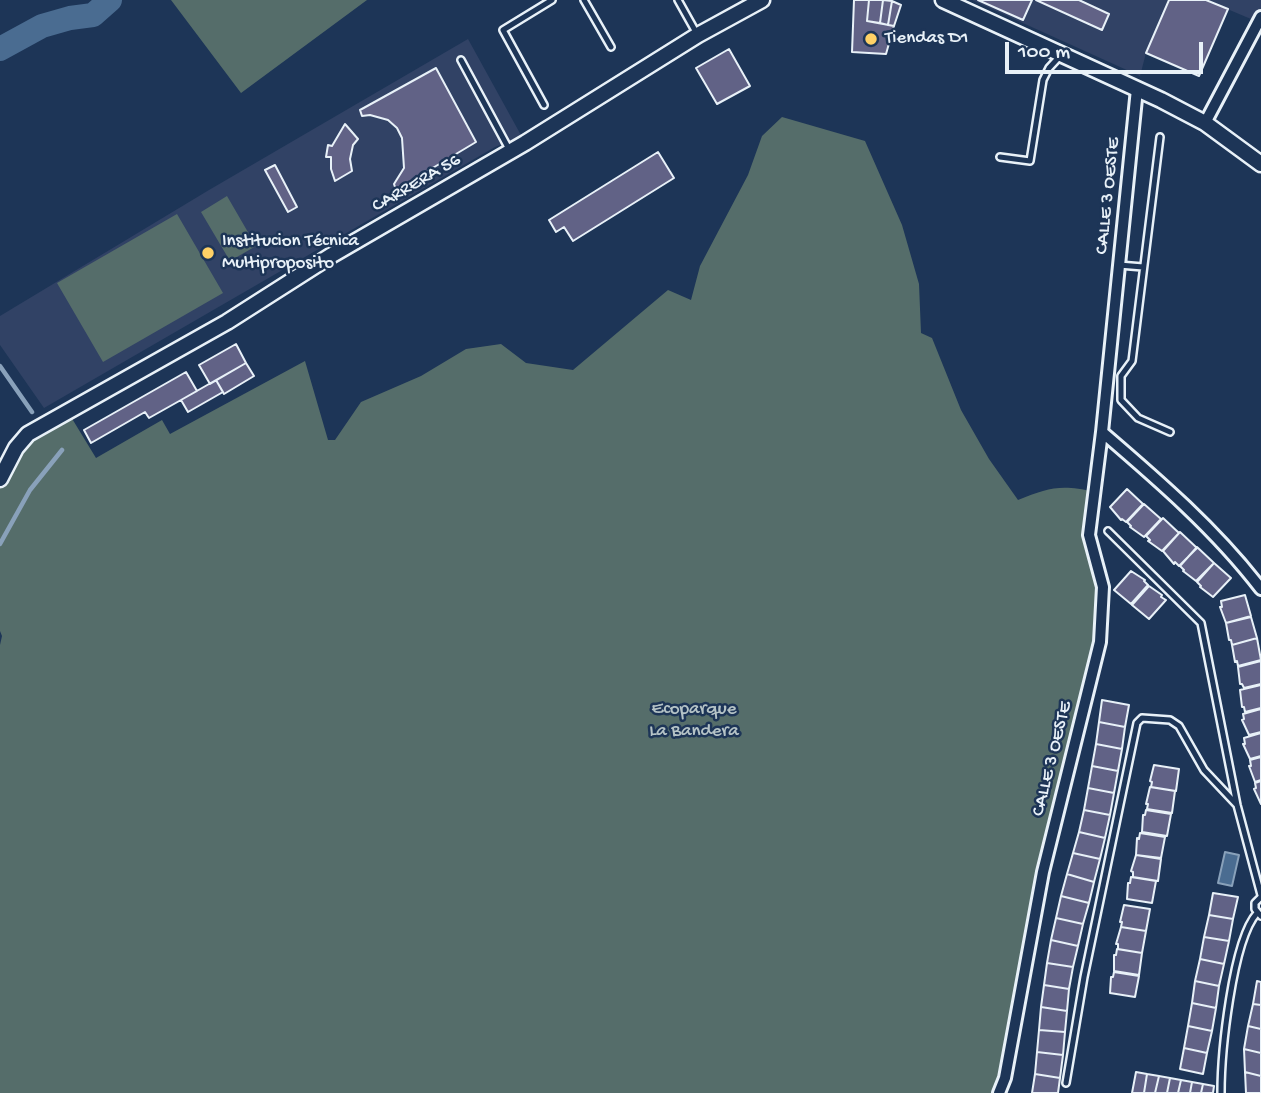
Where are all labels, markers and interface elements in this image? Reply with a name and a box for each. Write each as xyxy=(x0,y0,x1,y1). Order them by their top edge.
place label: Tiendas D1 xyxy=(885,28,968,50)
scale bar xyxy=(1009,28,1207,72)
marker: Tiendas D1 xyxy=(863,31,879,47)
text: 100 m xyxy=(1018,41,1070,66)
street label: CALLE 3 OESTE xyxy=(1092,136,1126,256)
street label: CARRERA 56 xyxy=(369,149,465,219)
place label: Institucion Técnica Multiproposito xyxy=(222,231,359,275)
marker: Institucion Técnica Multiproposito xyxy=(200,245,216,261)
park label: Ecoparque La Bandera xyxy=(649,699,739,743)
street label: CALLE 3 OESTE xyxy=(1028,699,1078,819)

